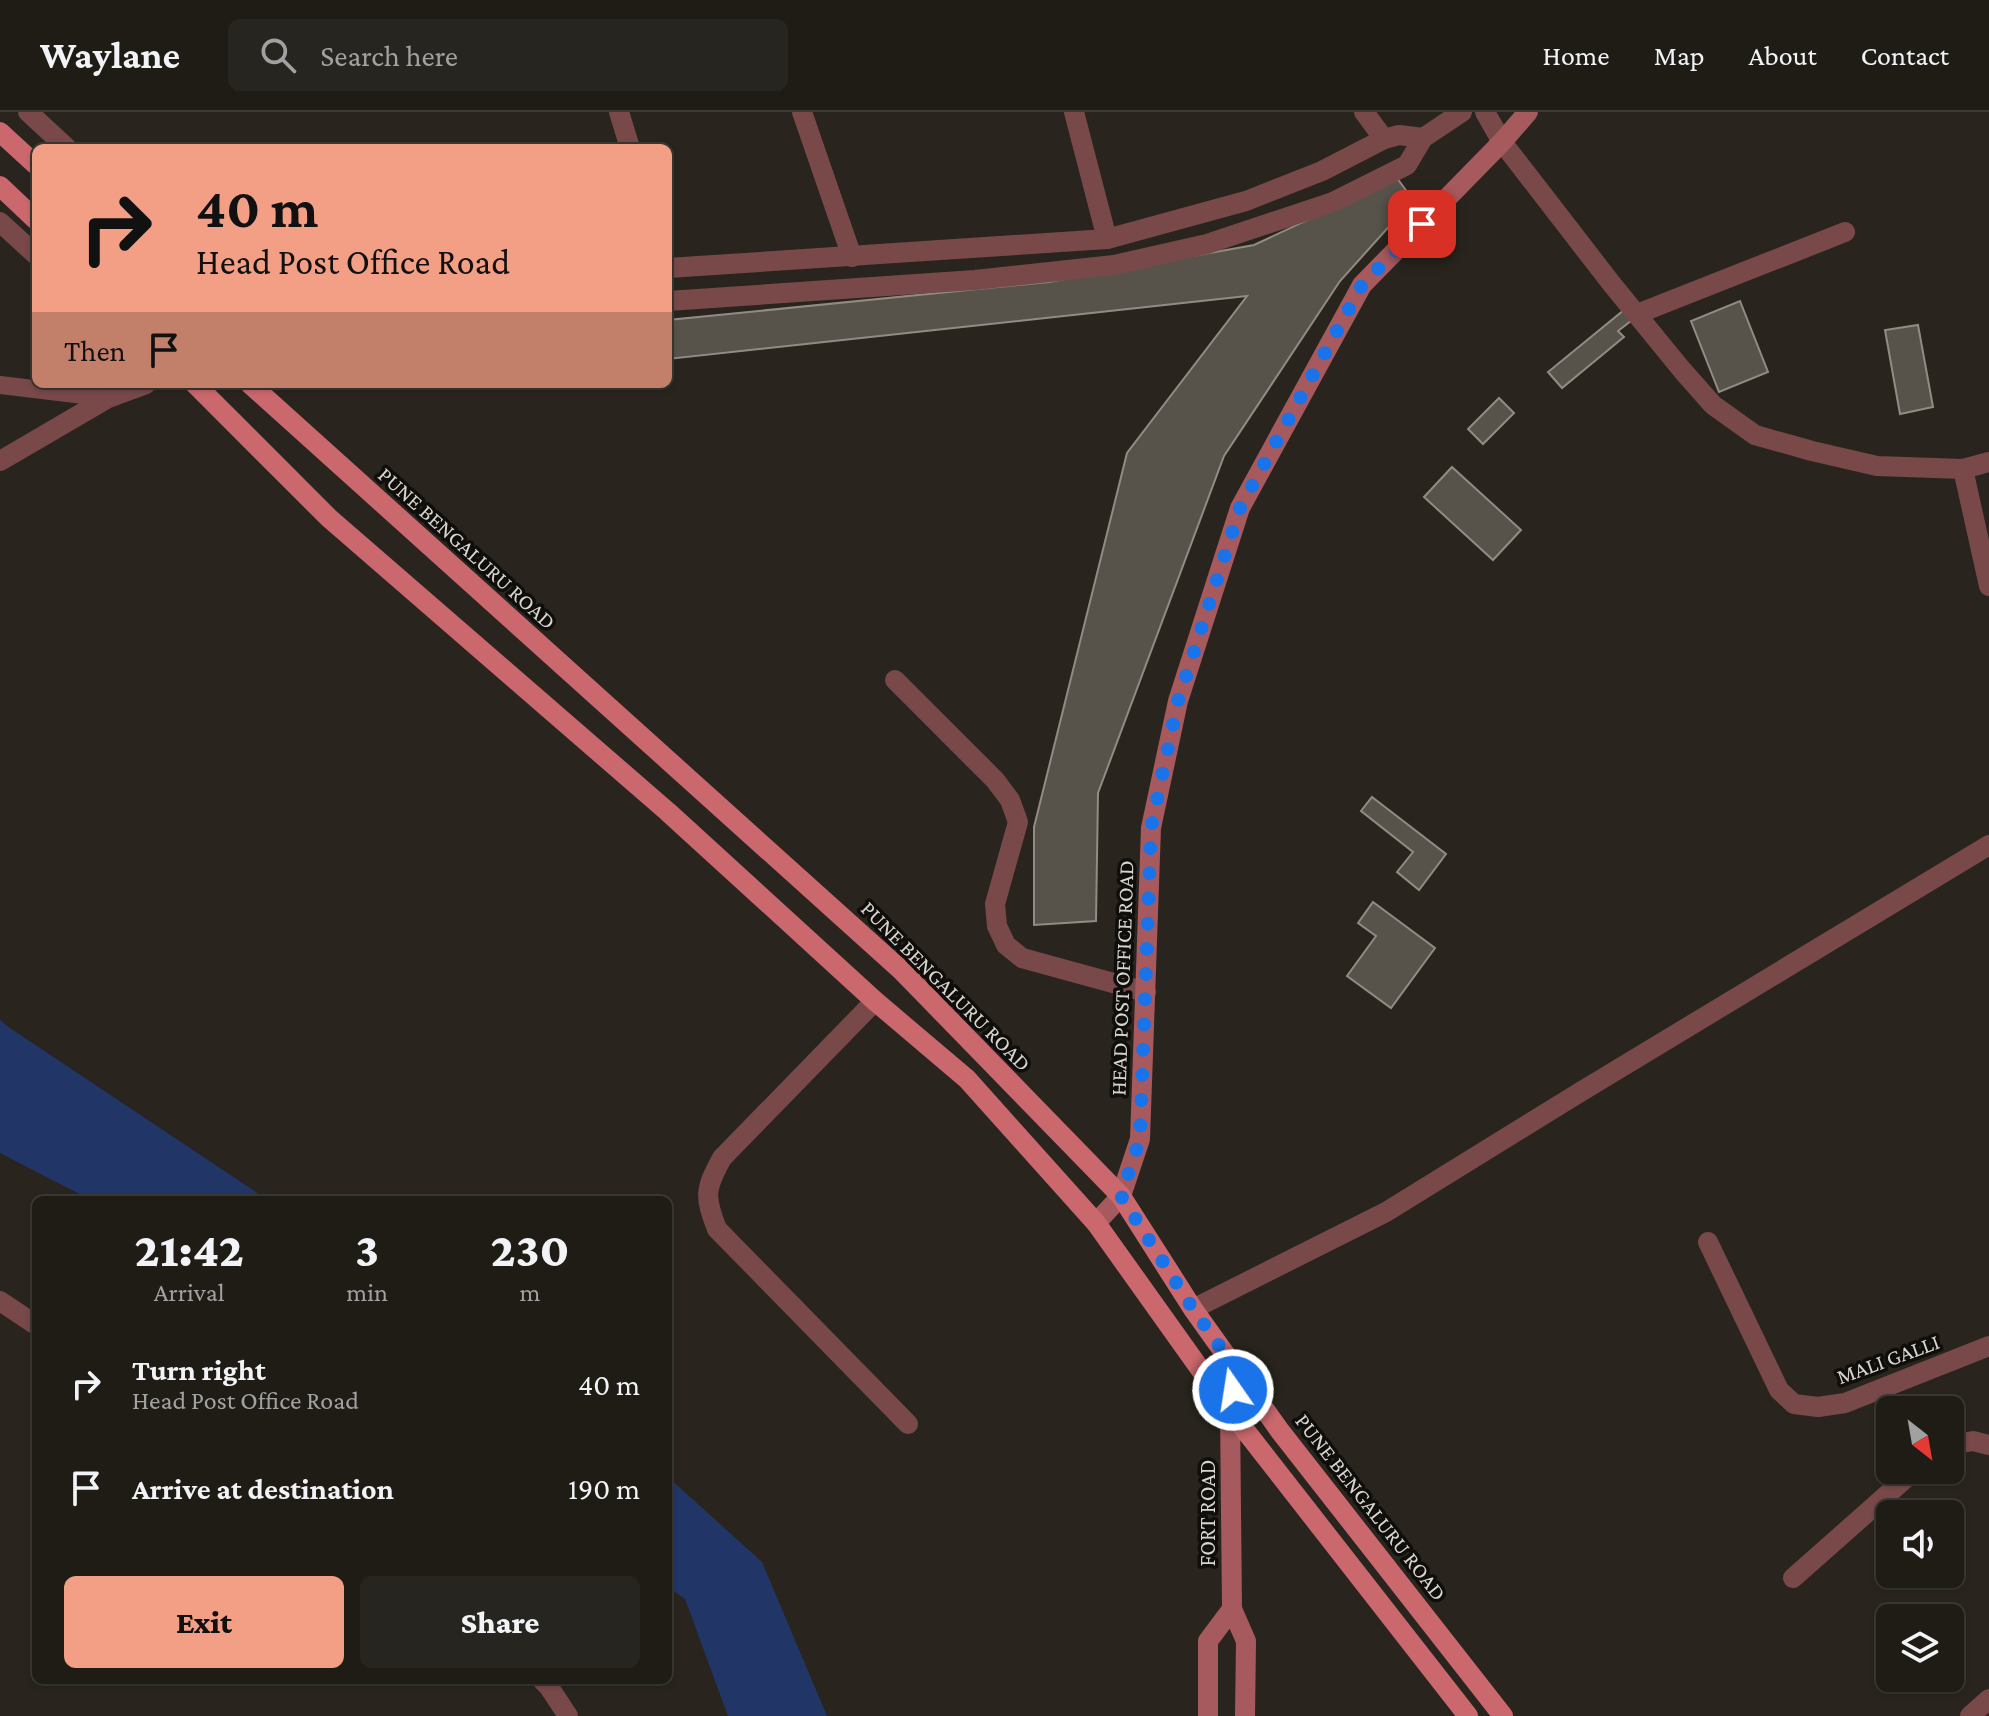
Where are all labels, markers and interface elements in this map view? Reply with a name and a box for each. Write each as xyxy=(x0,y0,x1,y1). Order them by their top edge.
search box xyxy=(228,19,788,91)
icon: search xyxy=(256,33,300,77)
text: Waylane xyxy=(40,34,180,76)
text: Search here xyxy=(320,39,458,72)
text: Home xyxy=(1543,40,1610,71)
text: Map xyxy=(1654,40,1705,71)
text: About xyxy=(1749,40,1817,71)
text: Contact xyxy=(1861,40,1949,71)
icon: right xyxy=(64,176,168,280)
text: 40 m xyxy=(196,177,318,239)
pin xyxy=(1388,190,1456,258)
icon: arrive xyxy=(1400,202,1444,246)
text: Head Post Office Road xyxy=(196,242,510,282)
icon: arrive xyxy=(142,328,186,372)
text: Then xyxy=(64,334,126,367)
street label: PUNE BENGALURU ROAD xyxy=(373,462,561,634)
street label: HEAD POST OFFICE ROAD xyxy=(1105,860,1139,1096)
street label: PUNE BENGALURU ROAD xyxy=(856,896,1036,1076)
text: 21:42 xyxy=(135,1223,244,1276)
text: 3 xyxy=(355,1223,379,1276)
text: 230 xyxy=(491,1223,569,1276)
text: Arrival xyxy=(154,1278,225,1307)
text: min xyxy=(346,1278,388,1307)
text: m xyxy=(520,1278,540,1307)
street label: MALI GALLI xyxy=(1833,1329,1943,1389)
position arrow xyxy=(1191,1348,1275,1432)
text: Turn right xyxy=(132,1353,266,1386)
icon: right xyxy=(64,1362,108,1406)
text: 40 m xyxy=(578,1368,640,1401)
text: Head Post Office Road xyxy=(132,1386,359,1415)
north arrow xyxy=(1876,1396,1964,1484)
map controls xyxy=(1876,1396,1964,1692)
street label: PUNE BENGALURU ROAD xyxy=(1290,1409,1452,1605)
street label: FORT ROAD xyxy=(1195,1459,1220,1567)
icon: arrive xyxy=(64,1466,108,1510)
text: Arrive at destination xyxy=(132,1472,394,1505)
text: 190 m xyxy=(568,1472,640,1505)
button: sound xyxy=(1876,1500,1964,1588)
button: Exit xyxy=(64,1576,344,1668)
button: Share xyxy=(360,1576,640,1668)
button: layers xyxy=(1876,1604,1964,1692)

